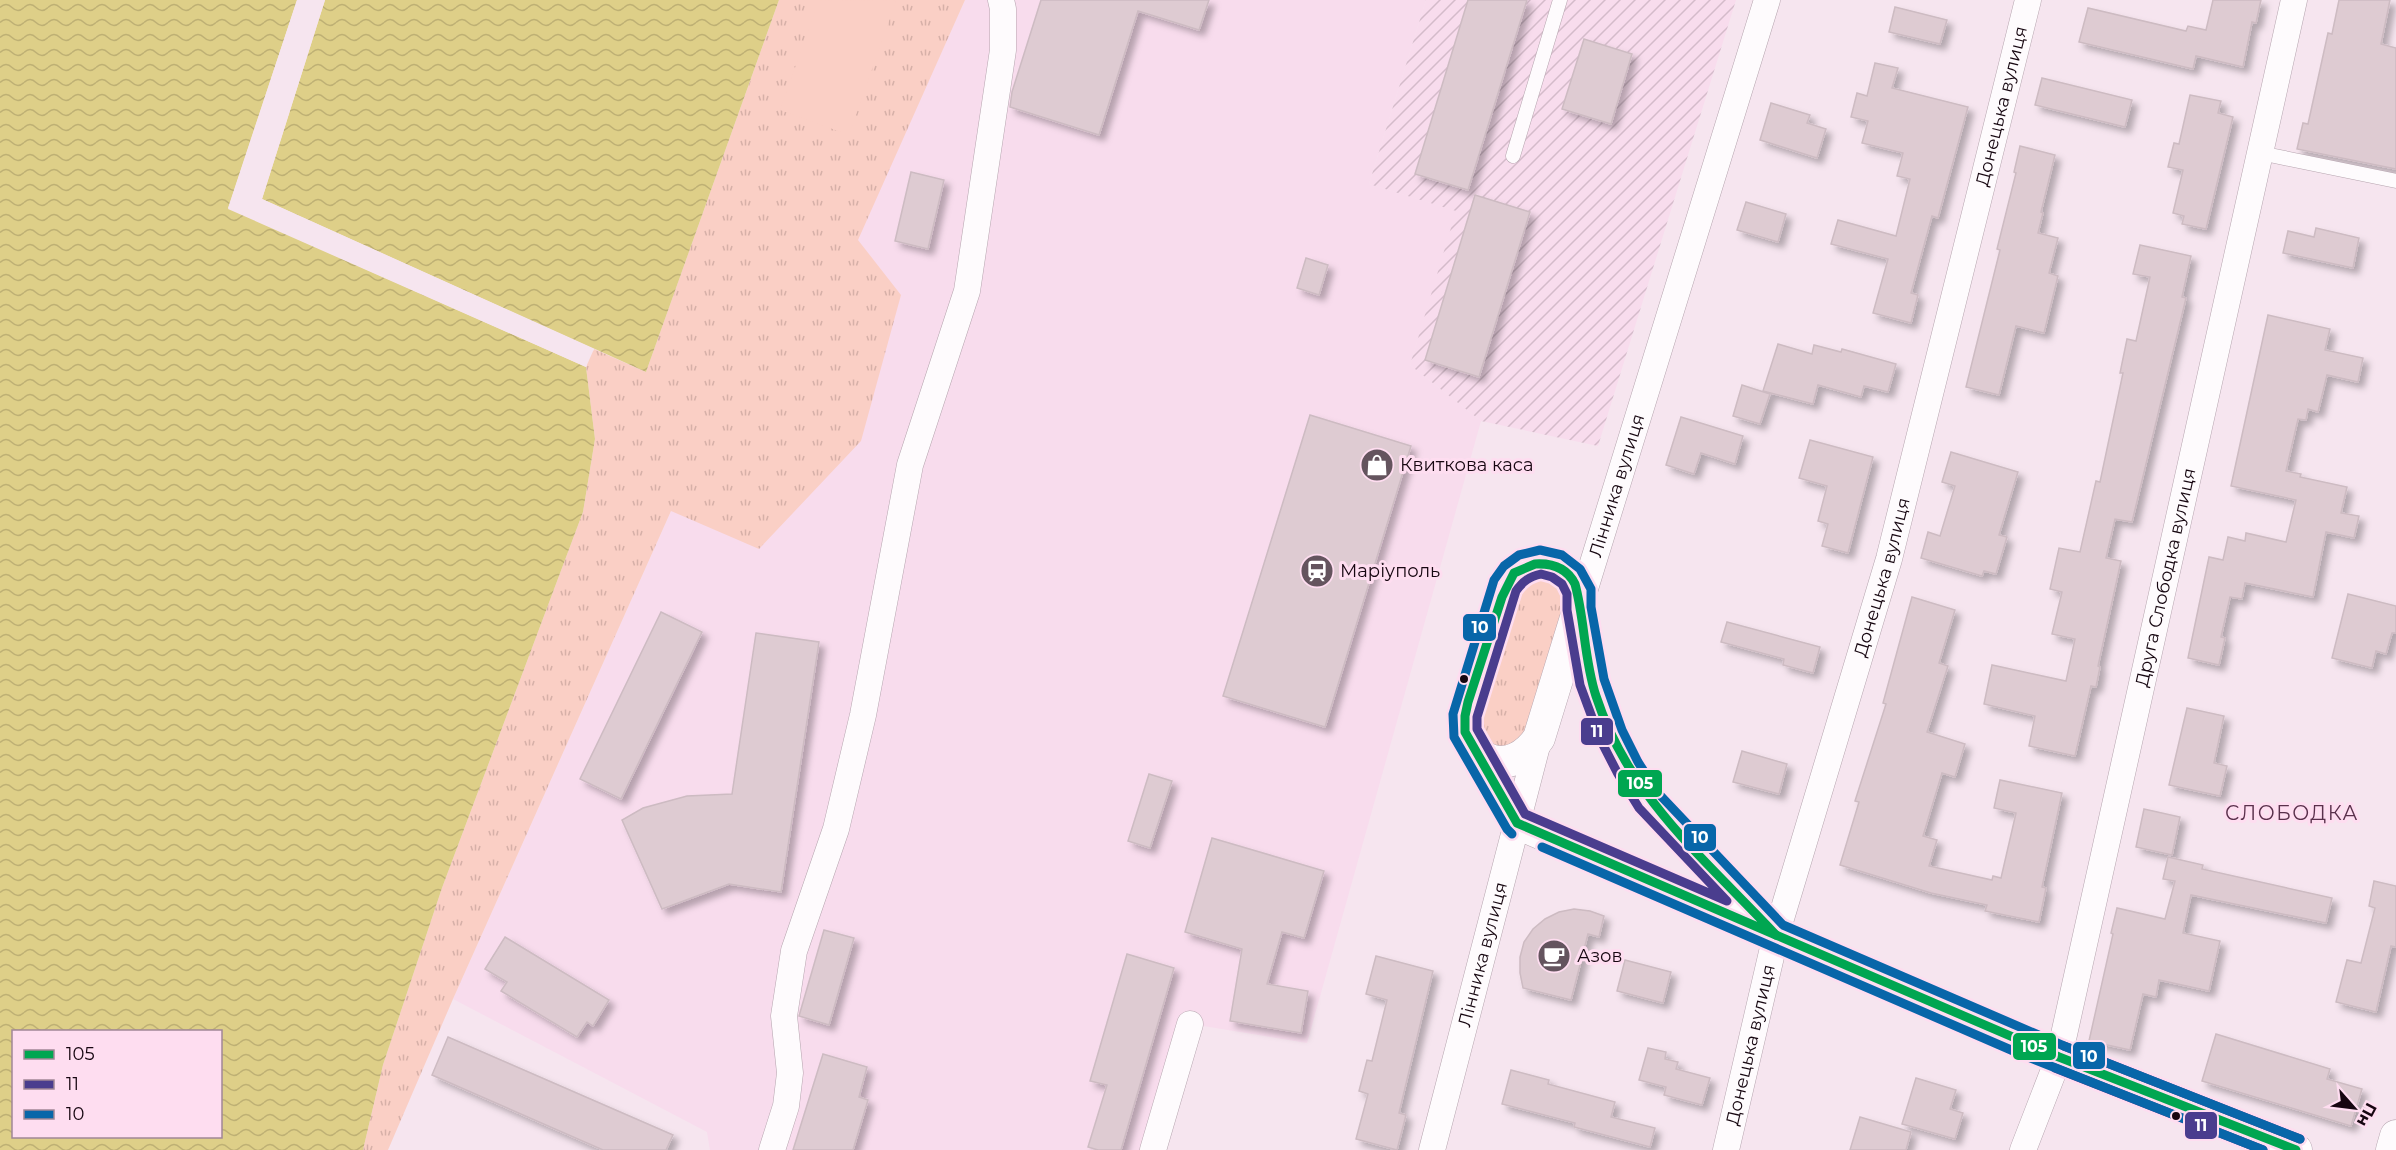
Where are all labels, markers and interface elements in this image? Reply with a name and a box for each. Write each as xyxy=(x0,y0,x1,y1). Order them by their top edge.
street label: Донецька вулиця xyxy=(1971,24,2032,189)
street label: Лінника вулиця xyxy=(1584,411,1649,560)
shop icon: Квиткова каса xyxy=(1359,447,1395,483)
place label: Квиткова каса xyxy=(1400,454,1533,476)
street label: Друга Слободка вулиця xyxy=(2131,466,2201,689)
street label: Донецька вулиця xyxy=(1849,495,1915,659)
station icon: Маріуполь xyxy=(1299,553,1335,589)
place label: Маріуполь xyxy=(1340,560,1440,582)
line badge: 10 xyxy=(1462,613,1497,642)
text: 10 xyxy=(1471,618,1489,637)
unlabelled marker xyxy=(1458,673,1470,685)
line badge: 11 xyxy=(1580,717,1614,746)
text: 11 xyxy=(1591,722,1603,741)
line badge: 105 xyxy=(1617,769,1663,798)
text: 105 xyxy=(1627,774,1654,793)
district label: СЛОБОДКА xyxy=(2225,801,2359,825)
line badge: 10 xyxy=(1683,823,1717,852)
text: 10 xyxy=(1691,828,1709,847)
street label: Лінника вулиця xyxy=(1453,880,1512,1029)
cafe icon: Азов xyxy=(1536,938,1572,974)
place label: Азов xyxy=(1577,945,1622,967)
street label: Донецька вулиця xyxy=(1721,962,1780,1127)
legend xyxy=(12,1030,222,1138)
line badge: 105 xyxy=(2012,1032,2057,1061)
text: 105 xyxy=(2021,1037,2048,1056)
line badge: 10 xyxy=(2072,1041,2106,1070)
text: 105 xyxy=(66,1043,95,1065)
text: 10 xyxy=(2080,1047,2098,1066)
text: 11 xyxy=(66,1073,79,1095)
north arrow xyxy=(2324,1078,2384,1138)
text: Пн xyxy=(2353,1100,2381,1130)
text: 10 xyxy=(66,1103,84,1125)
unlabelled marker xyxy=(2170,1110,2182,1122)
line badge: 11 xyxy=(2184,1111,2218,1140)
text: 11 xyxy=(2195,1116,2207,1135)

